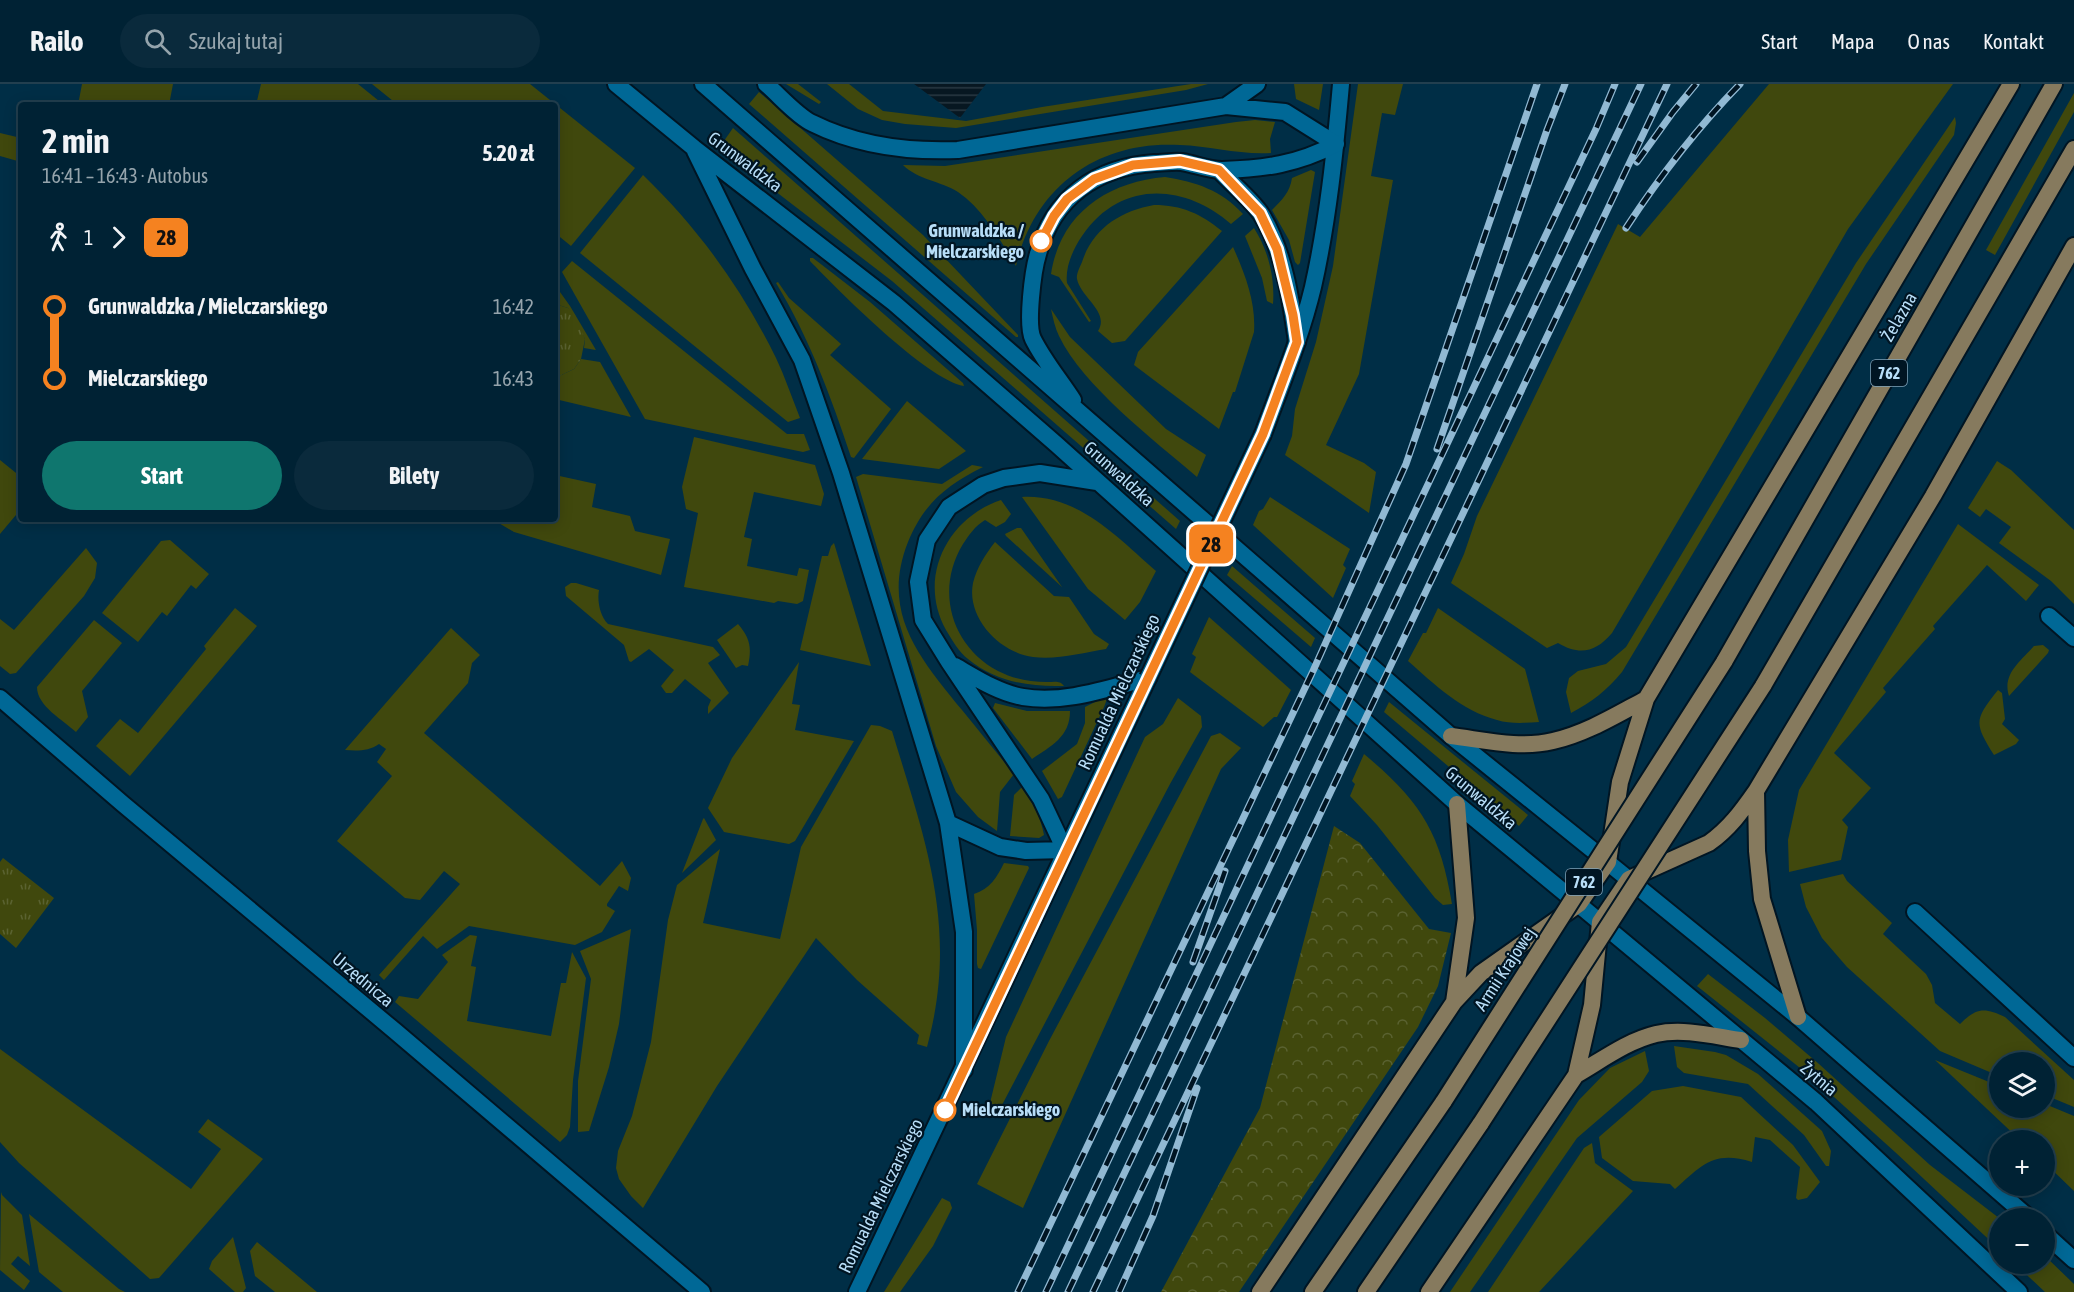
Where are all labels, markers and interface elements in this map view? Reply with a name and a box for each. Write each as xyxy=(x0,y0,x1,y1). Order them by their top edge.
search box xyxy=(120,14,540,68)
text: Railo xyxy=(30,25,84,57)
icon: search xyxy=(141,25,174,58)
text: Szukaj tutaj xyxy=(189,28,283,54)
text: Start xyxy=(1761,29,1798,53)
text: Mapa xyxy=(1831,29,1874,53)
text: O nas xyxy=(1907,29,1950,53)
text: Kontakt xyxy=(1983,29,2044,53)
text: 2 min xyxy=(42,122,109,160)
street label: Grunwaldzka xyxy=(704,127,786,196)
text: 5.20 zł xyxy=(482,140,534,166)
text: 16:41 – 16:43 · Autobus xyxy=(42,164,208,187)
place label: Grunwaldzka / Mielczarskiego xyxy=(926,220,1025,262)
icon: walk xyxy=(42,221,75,254)
icon: forward xyxy=(102,221,135,254)
text: 28 xyxy=(156,225,176,249)
text: 1 xyxy=(84,226,93,249)
marker: Grunwaldzka / Mielczarskiego xyxy=(1030,230,1052,252)
street label: Żelazna xyxy=(1876,289,1921,345)
text: Grunwaldzka / Mielczarskiego xyxy=(88,293,328,319)
text: 16:42 xyxy=(493,295,534,318)
road number: 762 xyxy=(1871,360,1907,386)
text: Mielczarskiego xyxy=(88,365,208,391)
text: 16:43 xyxy=(493,367,534,390)
street label: Grunwaldzka xyxy=(1080,437,1159,511)
button: Start xyxy=(42,441,282,510)
button: Bilety xyxy=(294,441,534,510)
line badge: 28 xyxy=(1184,524,1238,564)
text: 28 xyxy=(1201,532,1221,556)
street label: Romualda Mielczarskiego xyxy=(1073,611,1164,773)
street label: Grunwaldzka xyxy=(1441,762,1521,834)
road number: 762 xyxy=(1566,869,1602,895)
street label: Armii Krajowej xyxy=(1470,923,1539,1014)
street label: Urzędnicza xyxy=(329,948,398,1011)
map controls xyxy=(1989,1052,2055,1274)
button: layers xyxy=(1989,1052,2055,1118)
street label: Żytnia xyxy=(1797,1057,1842,1100)
marker: Mielczarskiego xyxy=(934,1099,956,1121)
place label: Mielczarskiego xyxy=(962,1099,1060,1120)
street label: Romualda Mielczarskiego xyxy=(834,1115,927,1276)
button: + xyxy=(1989,1130,2055,1196)
button: − xyxy=(1989,1208,2055,1274)

